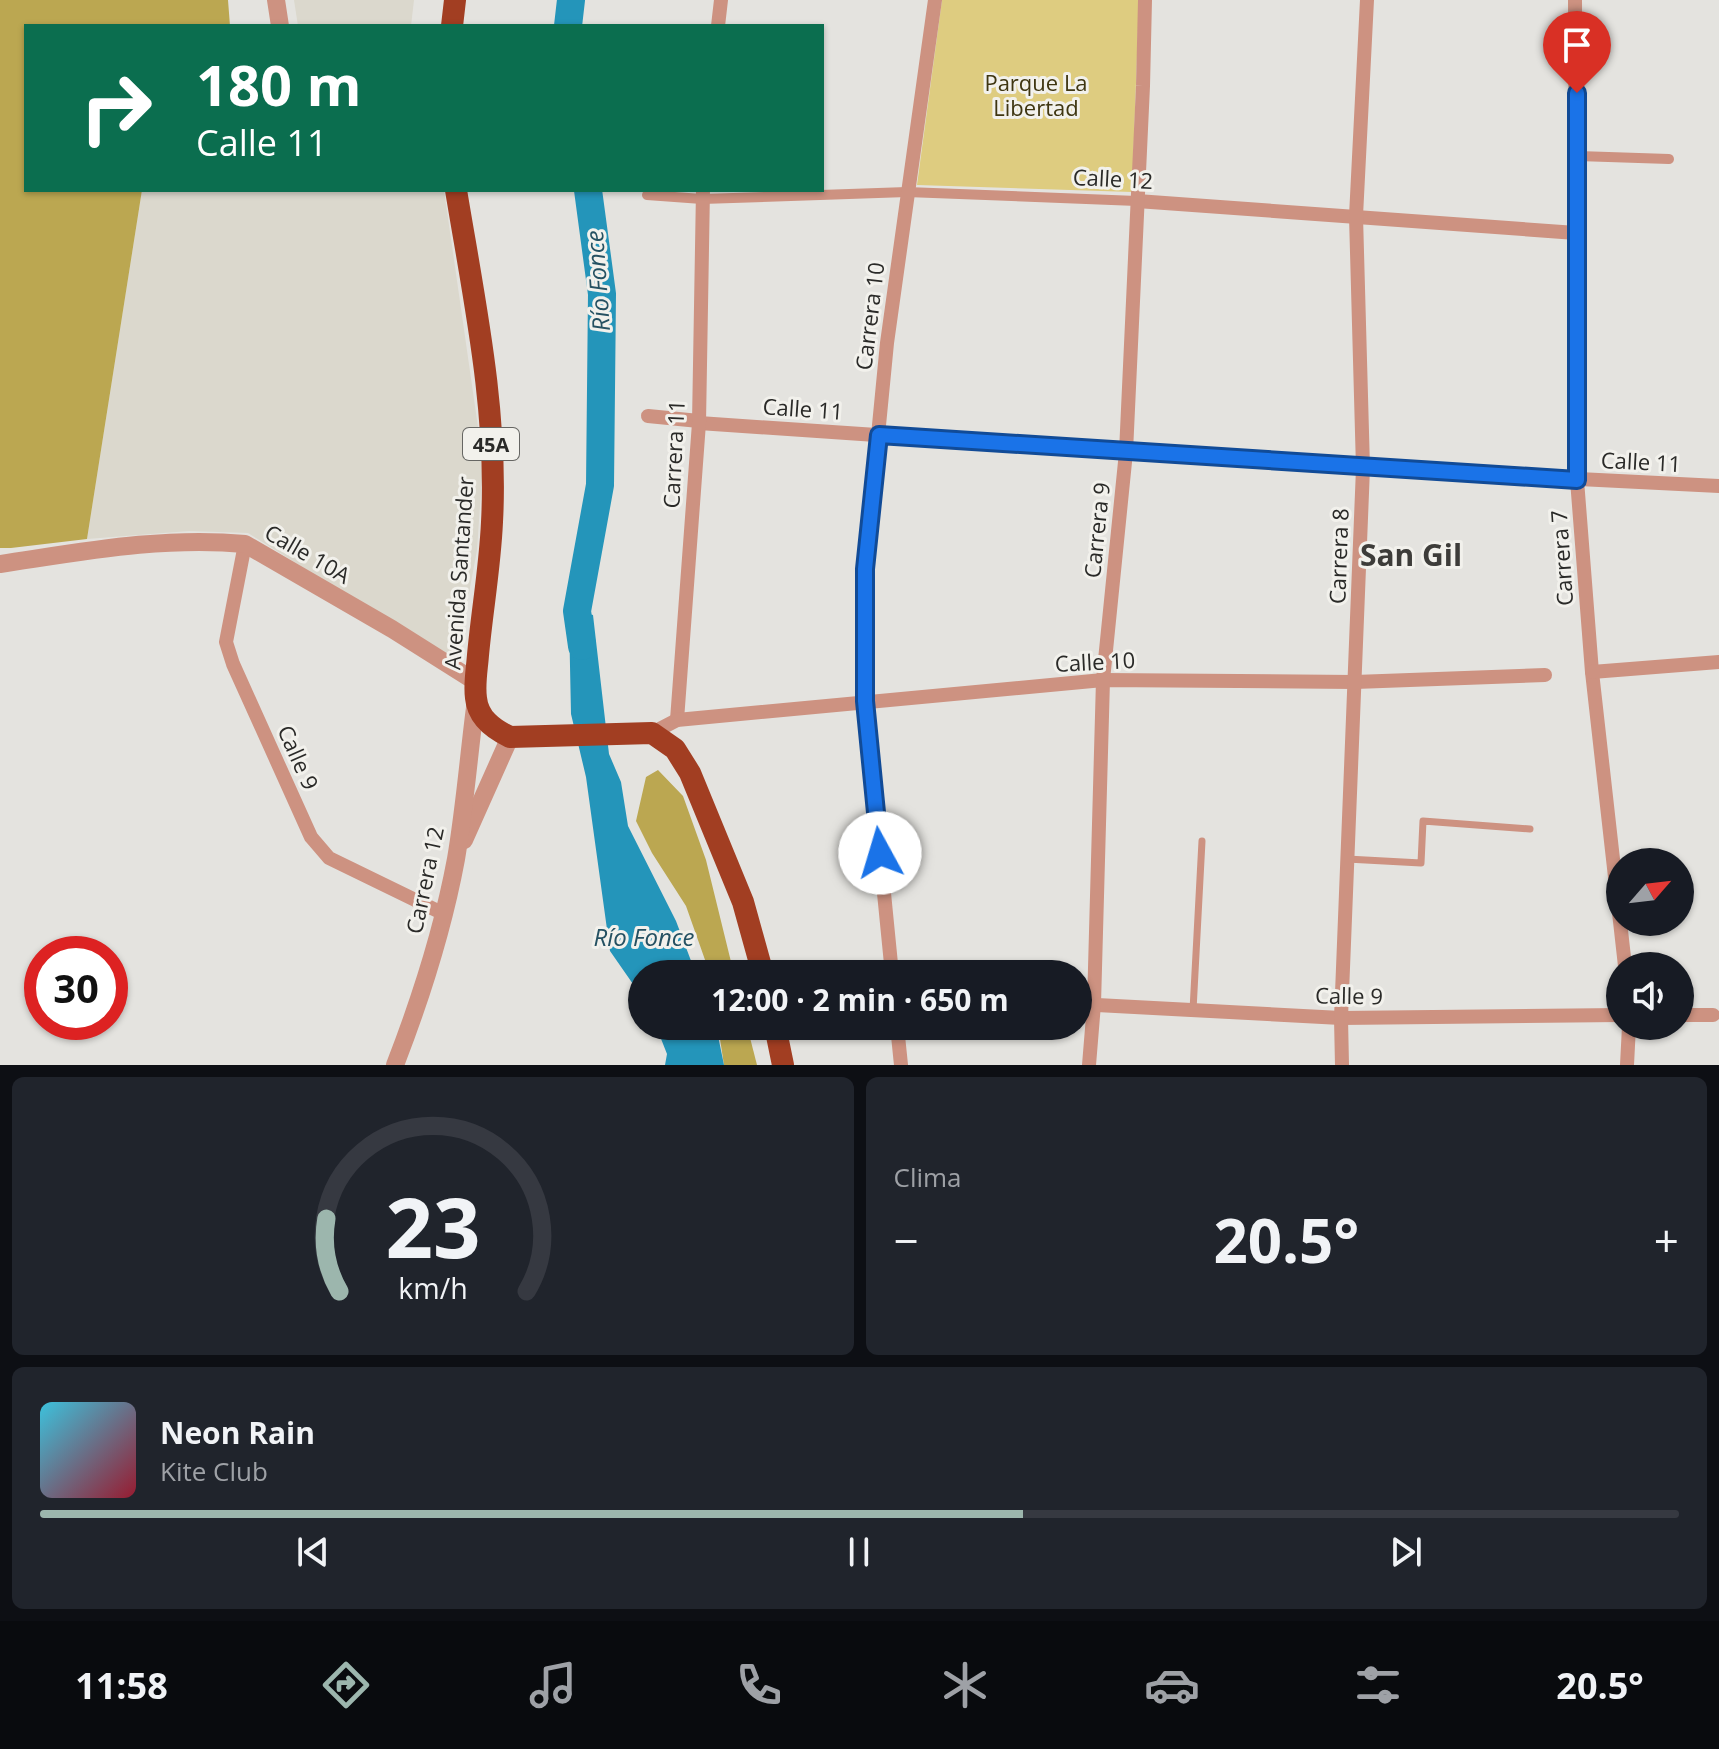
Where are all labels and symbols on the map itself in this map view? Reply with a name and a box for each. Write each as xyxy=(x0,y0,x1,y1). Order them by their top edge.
pin xyxy=(1543,11,1611,93)
park label: Parque La Libertad xyxy=(984,67,1088,122)
street label: Calle 12 xyxy=(1072,161,1154,195)
water label: Río Fonce xyxy=(577,229,617,333)
street label: Carrera 10 xyxy=(847,260,891,372)
street label: Calle 11 xyxy=(762,390,844,426)
street label: Carrera 11 xyxy=(655,399,691,509)
road number: 45A xyxy=(463,428,519,460)
street label: Calle 11 xyxy=(1600,444,1682,478)
street label: Avenida Santander xyxy=(436,475,480,671)
street label: Carrera 9 xyxy=(1076,481,1116,579)
street label: Carrera 8 xyxy=(1321,508,1355,604)
street label: Carrera 7 xyxy=(1543,509,1579,607)
street label: Calle 10A xyxy=(260,516,356,590)
district label: San Gil xyxy=(1360,534,1462,575)
street label: Calle 10 xyxy=(1054,644,1136,678)
street label: Calle 9 xyxy=(271,720,327,794)
position arrow xyxy=(838,811,922,895)
street label: Carrera 12 xyxy=(398,824,450,936)
north arrow xyxy=(1606,848,1694,936)
water label: Río Fonce xyxy=(593,920,695,953)
speed limit sign: 30 xyxy=(24,936,128,1040)
street label: Calle 9 xyxy=(1315,979,1383,1011)

